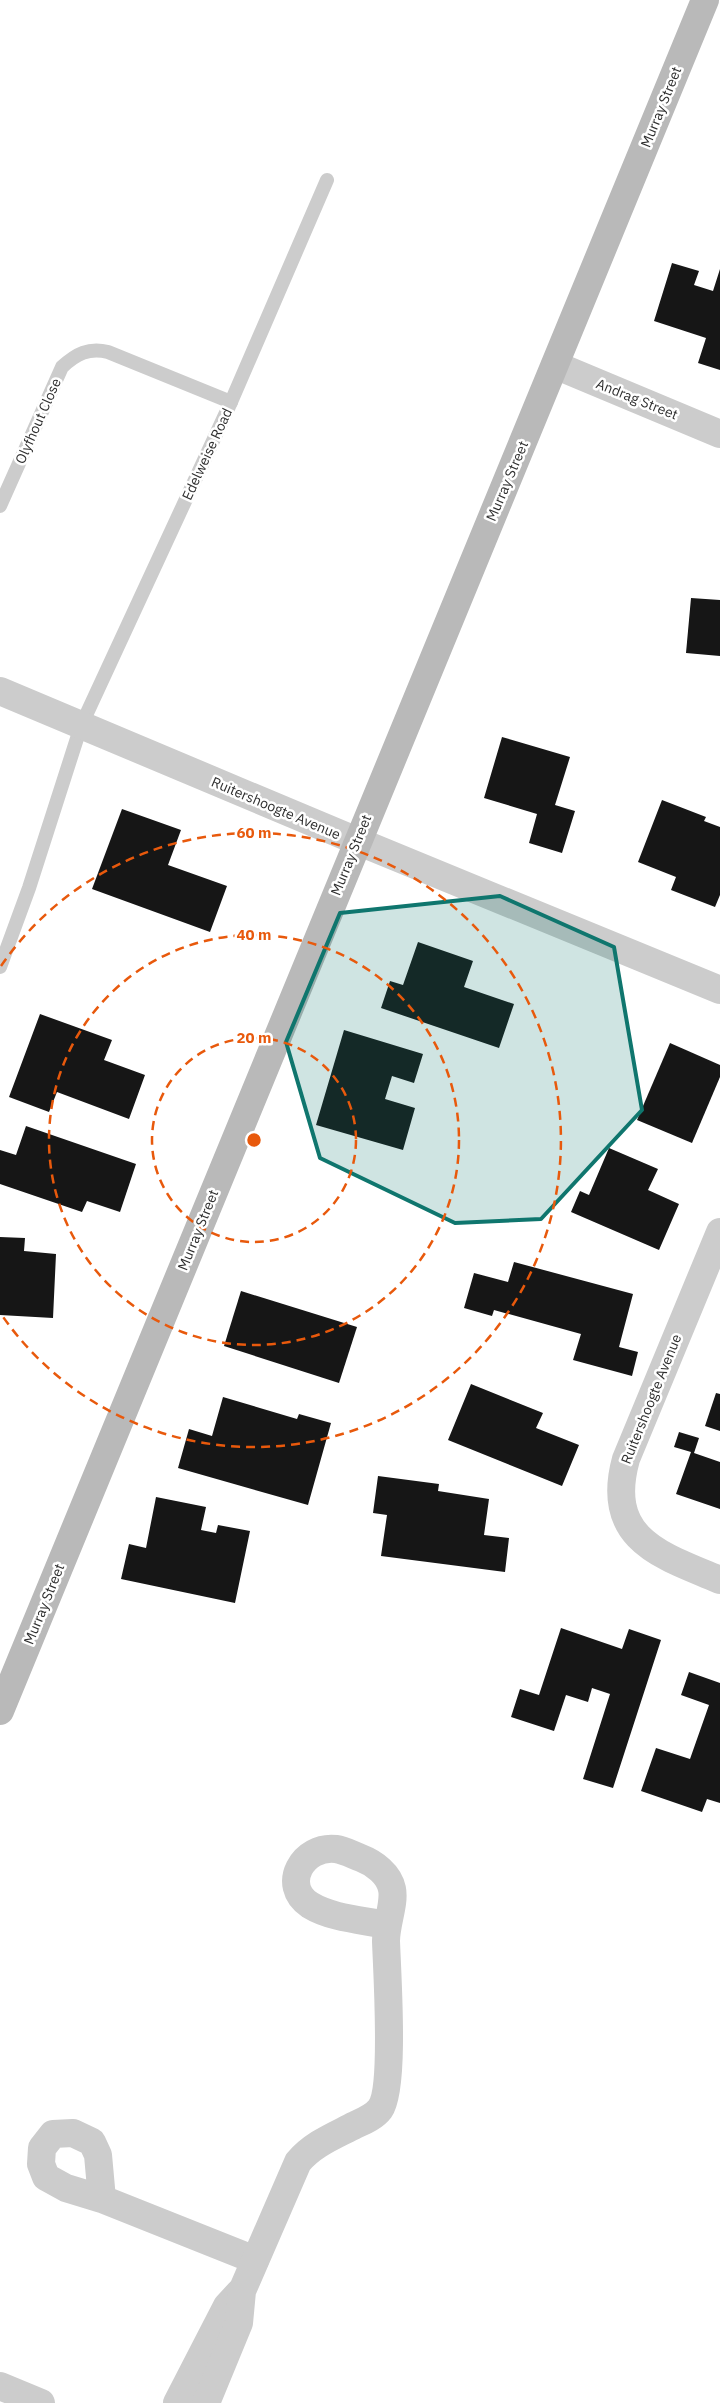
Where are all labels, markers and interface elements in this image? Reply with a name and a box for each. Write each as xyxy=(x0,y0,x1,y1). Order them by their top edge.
street label: Murray Street xyxy=(637,64,685,150)
street label: Andrag Street xyxy=(593,374,681,424)
street label: Olyfhout Close xyxy=(11,375,65,467)
street label: Edelweise Road xyxy=(178,405,236,503)
street label: Murray Street xyxy=(482,438,532,524)
street label: Ruitershoogte Avenue xyxy=(209,773,344,843)
street label: Murray Street xyxy=(327,812,375,898)
text: 60 m xyxy=(237,823,271,842)
text: 40 m xyxy=(237,925,271,944)
text: 20 m xyxy=(237,1028,271,1047)
centre of rings xyxy=(245,1131,263,1149)
street label: Murray Street xyxy=(174,1187,222,1273)
street label: Ruitershoogte Avenue xyxy=(617,1331,685,1467)
street label: Murray Street xyxy=(20,1561,68,1647)

